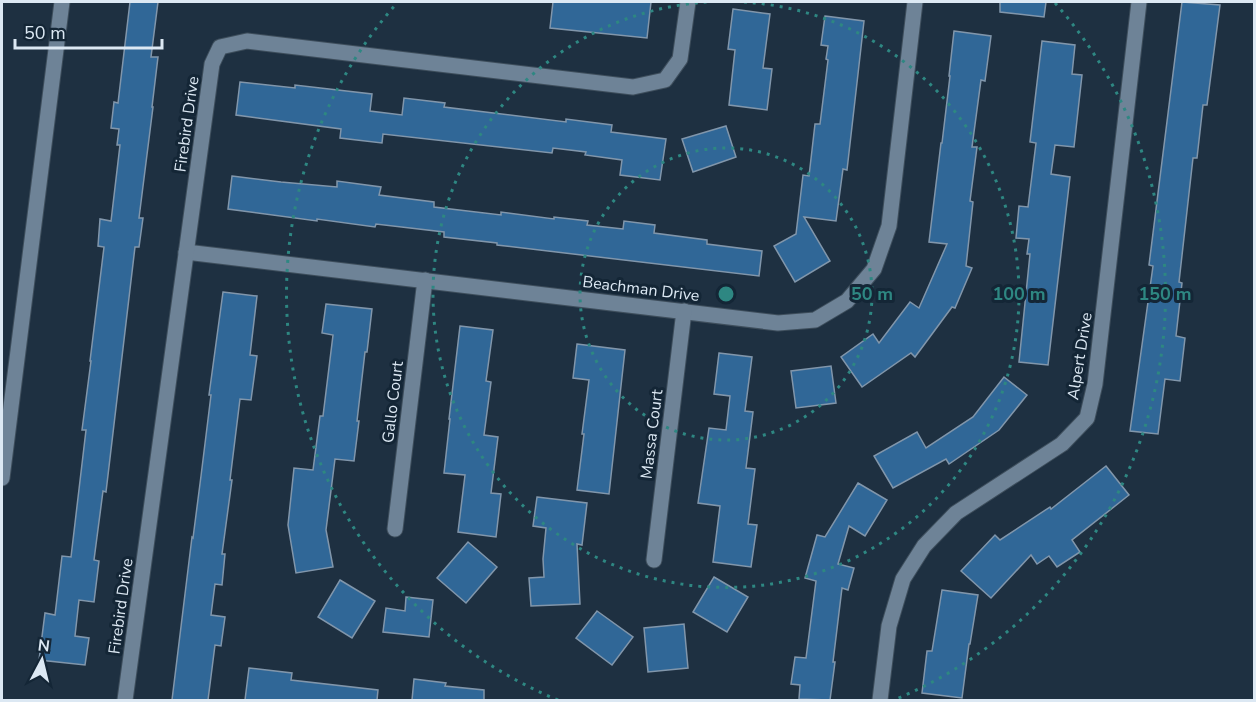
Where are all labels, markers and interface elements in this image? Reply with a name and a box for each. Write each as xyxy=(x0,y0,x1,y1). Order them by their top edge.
scale bar xyxy=(15,12,162,50)
text: 50 m xyxy=(24,21,66,45)
street label: Firebird Drive xyxy=(169,75,205,174)
street label: Beachman Drive xyxy=(581,271,701,307)
text: 50 m xyxy=(851,282,893,306)
text: 100 m xyxy=(992,282,1046,306)
text: 150 m xyxy=(1138,282,1192,306)
centre of rings xyxy=(716,284,736,304)
street label: Alpert Drive xyxy=(1062,311,1098,401)
street label: Gallo Court xyxy=(377,360,409,444)
street label: Massa Court xyxy=(636,388,668,480)
street label: Firebird Drive xyxy=(103,557,139,656)
north arrow xyxy=(12,630,72,690)
text: N xyxy=(36,634,51,658)

